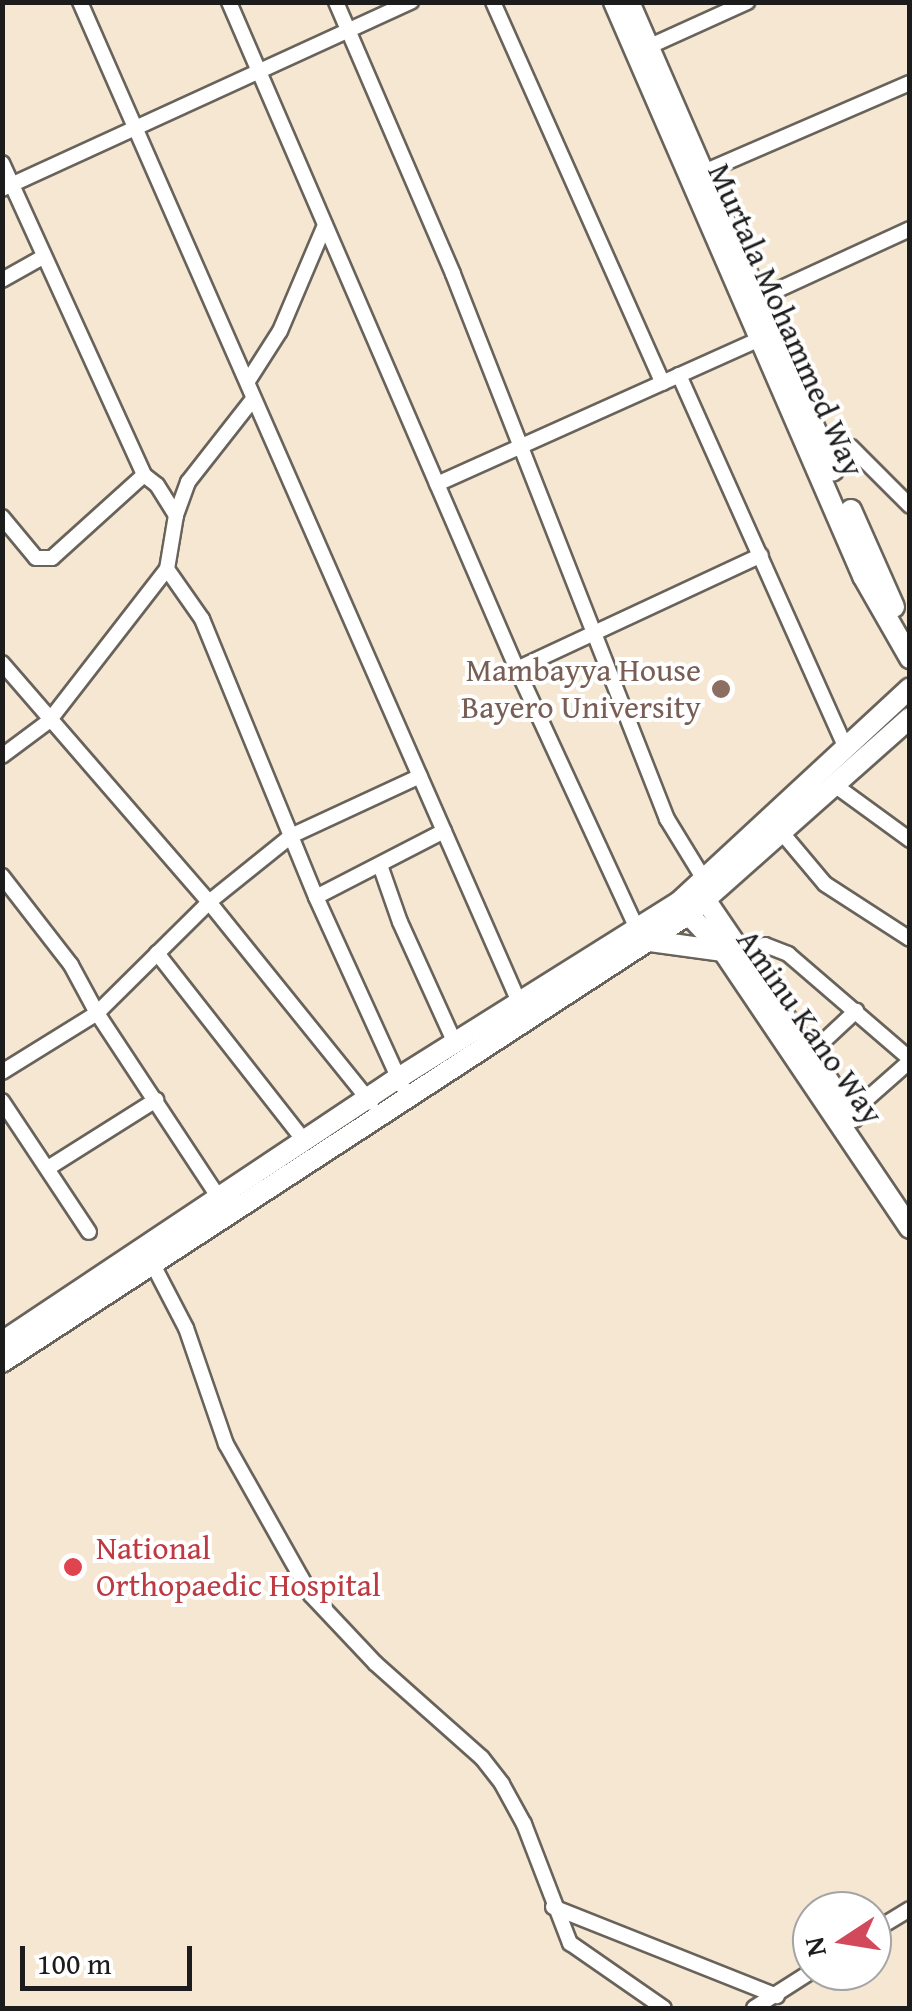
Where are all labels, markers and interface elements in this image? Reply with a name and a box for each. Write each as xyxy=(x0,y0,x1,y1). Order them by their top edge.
street label: Murtala Mohammed Way xyxy=(700,158,872,482)
place label: Mambayya House Bayero University xyxy=(461,652,701,727)
marker: Mambayya House Bayero University xyxy=(710,678,732,700)
street label: Aminu Kano Way xyxy=(729,922,891,1132)
place label: National Orthopaedic Hospital xyxy=(96,1530,381,1605)
marker: National Orthopaedic Hospital xyxy=(60,1554,86,1580)
north arrow xyxy=(792,1891,892,1991)
scale bar xyxy=(25,1926,198,1988)
text: N xyxy=(792,1934,836,1960)
text: 100 m xyxy=(37,1941,111,1985)

